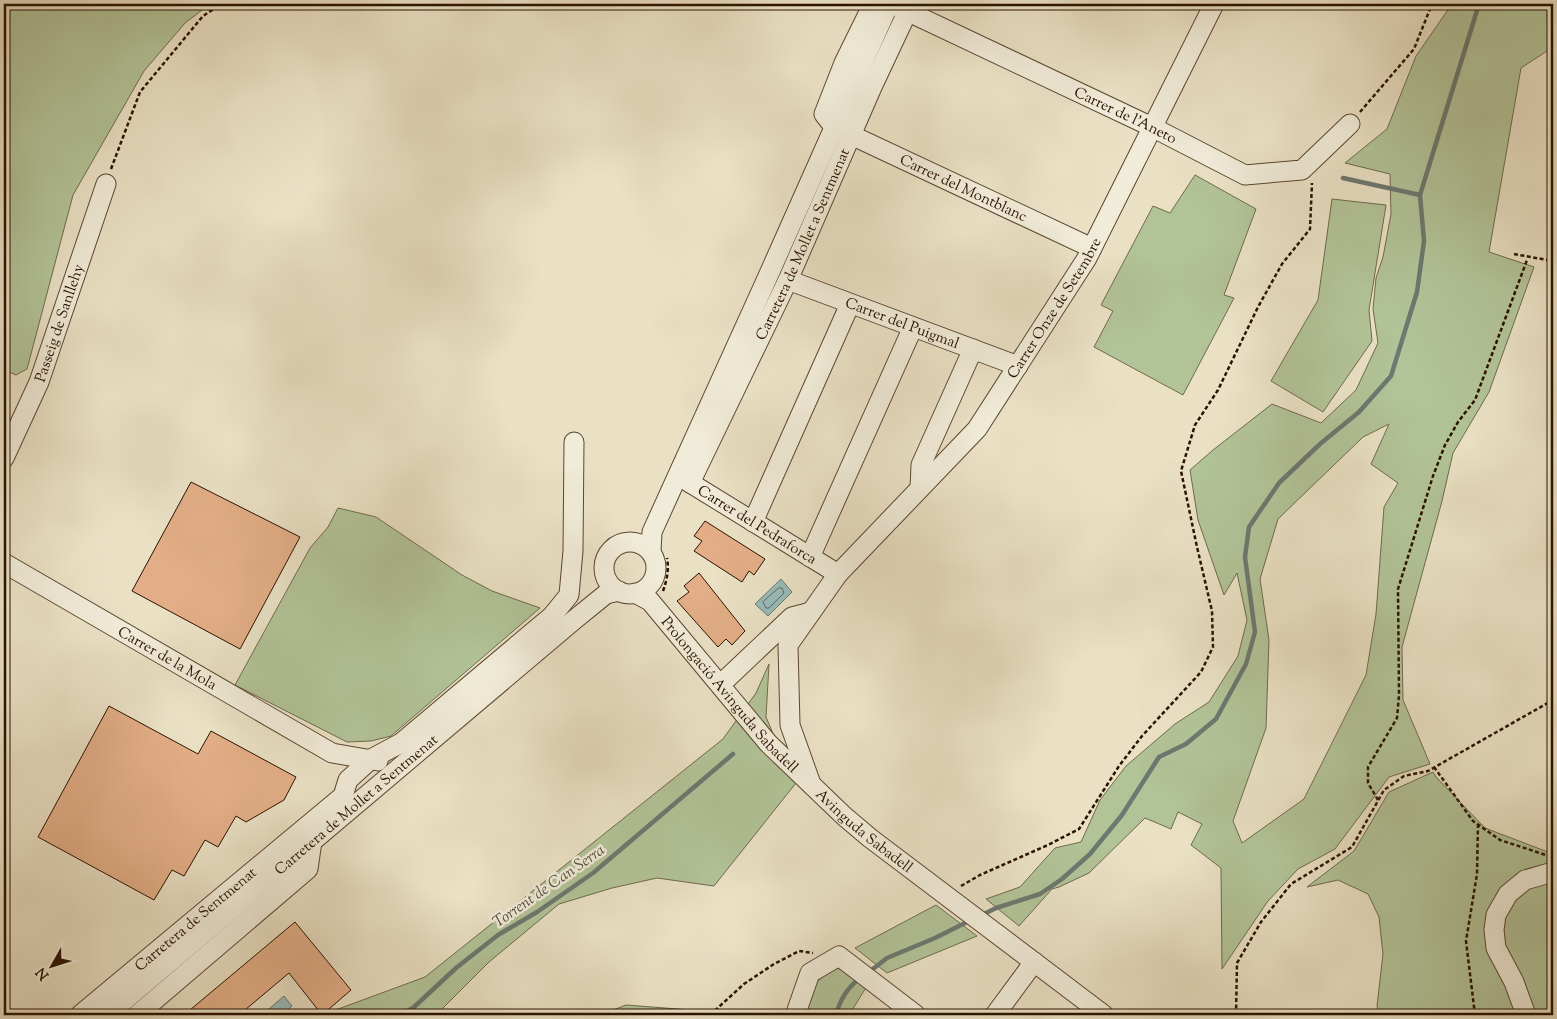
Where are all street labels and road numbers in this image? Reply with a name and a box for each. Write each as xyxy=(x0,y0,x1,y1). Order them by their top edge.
street label: Carrer de l'Aneto xyxy=(1070,83,1180,150)
street label: Carretera de Mollet a Sentmenat xyxy=(751,145,856,344)
street label: Carrer del Montblanc xyxy=(896,150,1030,228)
street label: Carrer Onze de Setembre xyxy=(1003,234,1107,383)
street label: Passeig de Sanllehy xyxy=(31,261,90,385)
street label: Carrer del Puigmal xyxy=(842,293,962,355)
street label: Carrer del Pedraforca xyxy=(693,481,820,570)
street label: Prolongació Avinguda Sabadell xyxy=(655,613,802,778)
street label: Carrer de la Mola xyxy=(113,622,220,696)
street label: Carretera de Mollet a Sentmenat xyxy=(271,730,443,881)
street label: Avinguda Sabadell xyxy=(810,785,916,879)
street label: Carretera de Sentmenat xyxy=(131,863,262,977)

